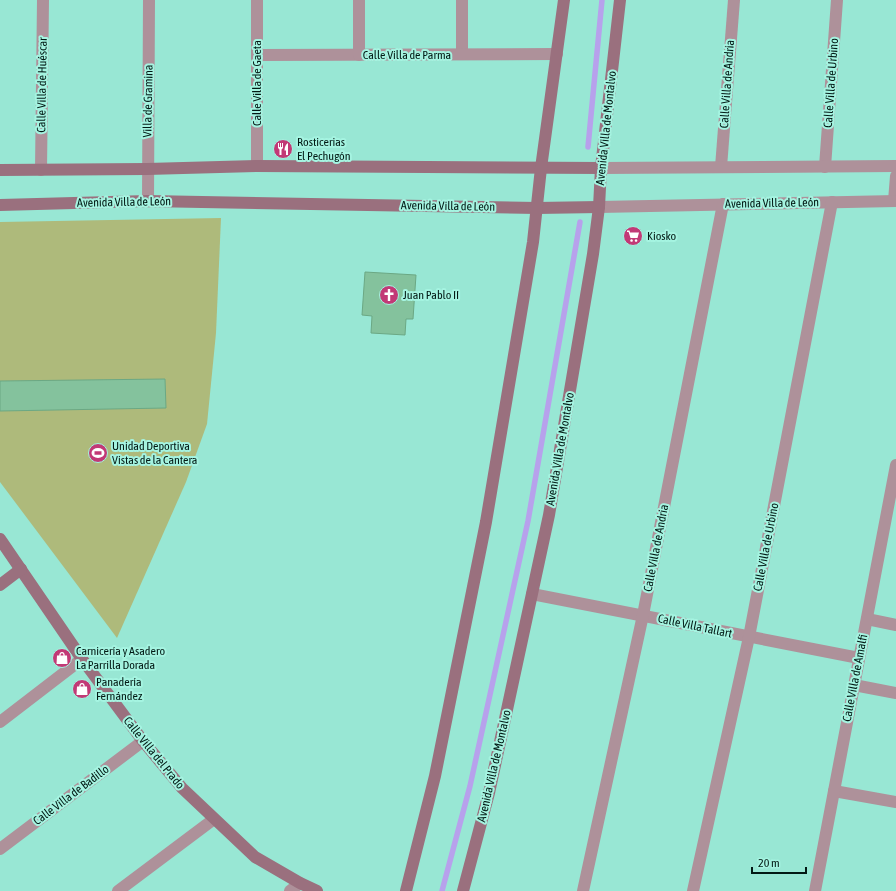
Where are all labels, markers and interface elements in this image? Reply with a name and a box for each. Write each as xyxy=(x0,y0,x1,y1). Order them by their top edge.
street label: Calle Villa de Huéscar xyxy=(34,37,50,133)
street label: Calle Villa de Urbino xyxy=(821,37,841,128)
street label: Calle Villa de Andria xyxy=(717,39,737,129)
street label: Calle Villa de Gaeta xyxy=(250,40,264,126)
street label: Calle Villa de Parma xyxy=(363,48,451,62)
street label: Villa de Gramina xyxy=(140,64,156,138)
street label: Avenida Villa de Montalvo xyxy=(593,70,619,186)
place label: Rosticerias El Pechugón xyxy=(297,135,351,163)
restaurant icon: Rosticerias El Pechugón xyxy=(272,138,294,160)
street label: Avenida Villa de León xyxy=(77,194,171,210)
street label: Avenida Villa de León xyxy=(725,195,819,211)
street label: Avenida Villa de León xyxy=(401,198,495,214)
supermarket icon: Kiosko xyxy=(622,225,644,247)
place label: Kiosko xyxy=(647,229,677,243)
church icon: Juan Pablo II xyxy=(378,284,400,306)
place label: Juan Pablo II xyxy=(403,288,459,302)
street label: Avenida Villa de Montalvo xyxy=(543,391,577,507)
place label: Unidad Deportiva Vistas de la Cantera xyxy=(112,439,197,467)
sports icon: Unidad Deportiva Vistas de la Cantera xyxy=(87,442,109,464)
street label: Calle Villa de Urbino xyxy=(751,501,782,592)
street label: Calle Villa de Andria xyxy=(641,503,671,593)
street label: Calle Villa Tallart xyxy=(657,611,734,641)
street label: Calle Villa de Amalfi xyxy=(840,633,870,723)
place label: Carnicería y Asadero La Parrilla Dorada xyxy=(76,644,165,672)
shop icon: Carnicería y Asadero La Parrilla Dorada xyxy=(51,647,73,669)
place label: Panadería Fernández xyxy=(96,675,143,703)
shop icon: Panadería Fernández xyxy=(71,678,93,700)
street label: Avenida Villa de Montalvo xyxy=(474,708,514,823)
street label: Calle Villa del Prado xyxy=(121,714,188,792)
street label: Calle Villa de Badillo xyxy=(30,762,112,828)
scale bar xyxy=(752,849,806,875)
text: 20 m xyxy=(758,856,780,870)

